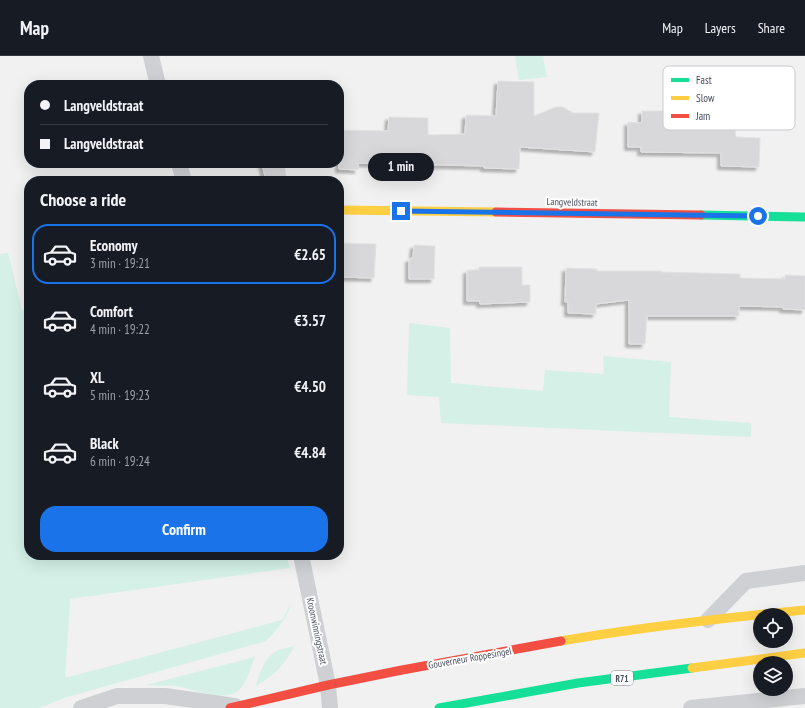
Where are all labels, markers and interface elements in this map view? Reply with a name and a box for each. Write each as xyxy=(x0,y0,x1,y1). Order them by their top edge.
text: Map xyxy=(20,16,49,40)
text: Map xyxy=(662,19,683,37)
text: Layers xyxy=(705,19,736,37)
text: Share xyxy=(758,19,785,37)
legend xyxy=(663,66,795,130)
text: Fast xyxy=(696,73,712,87)
text: Slow xyxy=(696,91,715,105)
text: Langveldstraat xyxy=(64,96,143,115)
text: Jam xyxy=(695,109,710,123)
text: Langveldstraat xyxy=(64,134,143,153)
callout: 1 min xyxy=(368,153,434,181)
text: 1 min xyxy=(388,158,414,175)
text: Choose a ride xyxy=(40,188,126,211)
street label: Langveldstraat xyxy=(546,195,598,209)
route end xyxy=(392,202,410,220)
route start xyxy=(749,207,767,225)
icon: car xyxy=(42,236,78,272)
text: Economy xyxy=(90,236,138,255)
text: €2.65 xyxy=(294,245,326,264)
text: 3 min · 19:21 xyxy=(90,255,150,272)
icon: car xyxy=(42,302,78,338)
text: Comfort xyxy=(90,302,133,321)
text: €3.57 xyxy=(294,311,326,330)
text: 4 min · 19:22 xyxy=(90,321,150,338)
icon: car xyxy=(42,368,78,404)
text: XL xyxy=(90,368,104,387)
text: €4.50 xyxy=(294,377,326,396)
text: 5 min · 19:23 xyxy=(90,387,150,404)
icon: car xyxy=(42,434,78,470)
text: Black xyxy=(90,434,119,453)
text: €4.84 xyxy=(294,443,326,462)
text: 6 min · 19:24 xyxy=(90,453,150,470)
button: Confirm xyxy=(40,506,328,552)
street label: Kroonwinningstraat xyxy=(304,596,330,666)
map controls xyxy=(753,608,793,696)
button: locate xyxy=(753,608,793,648)
street label: Gouverneur Roppesingel xyxy=(427,644,513,672)
button: layers xyxy=(753,656,793,696)
road number: R71 xyxy=(611,671,633,685)

